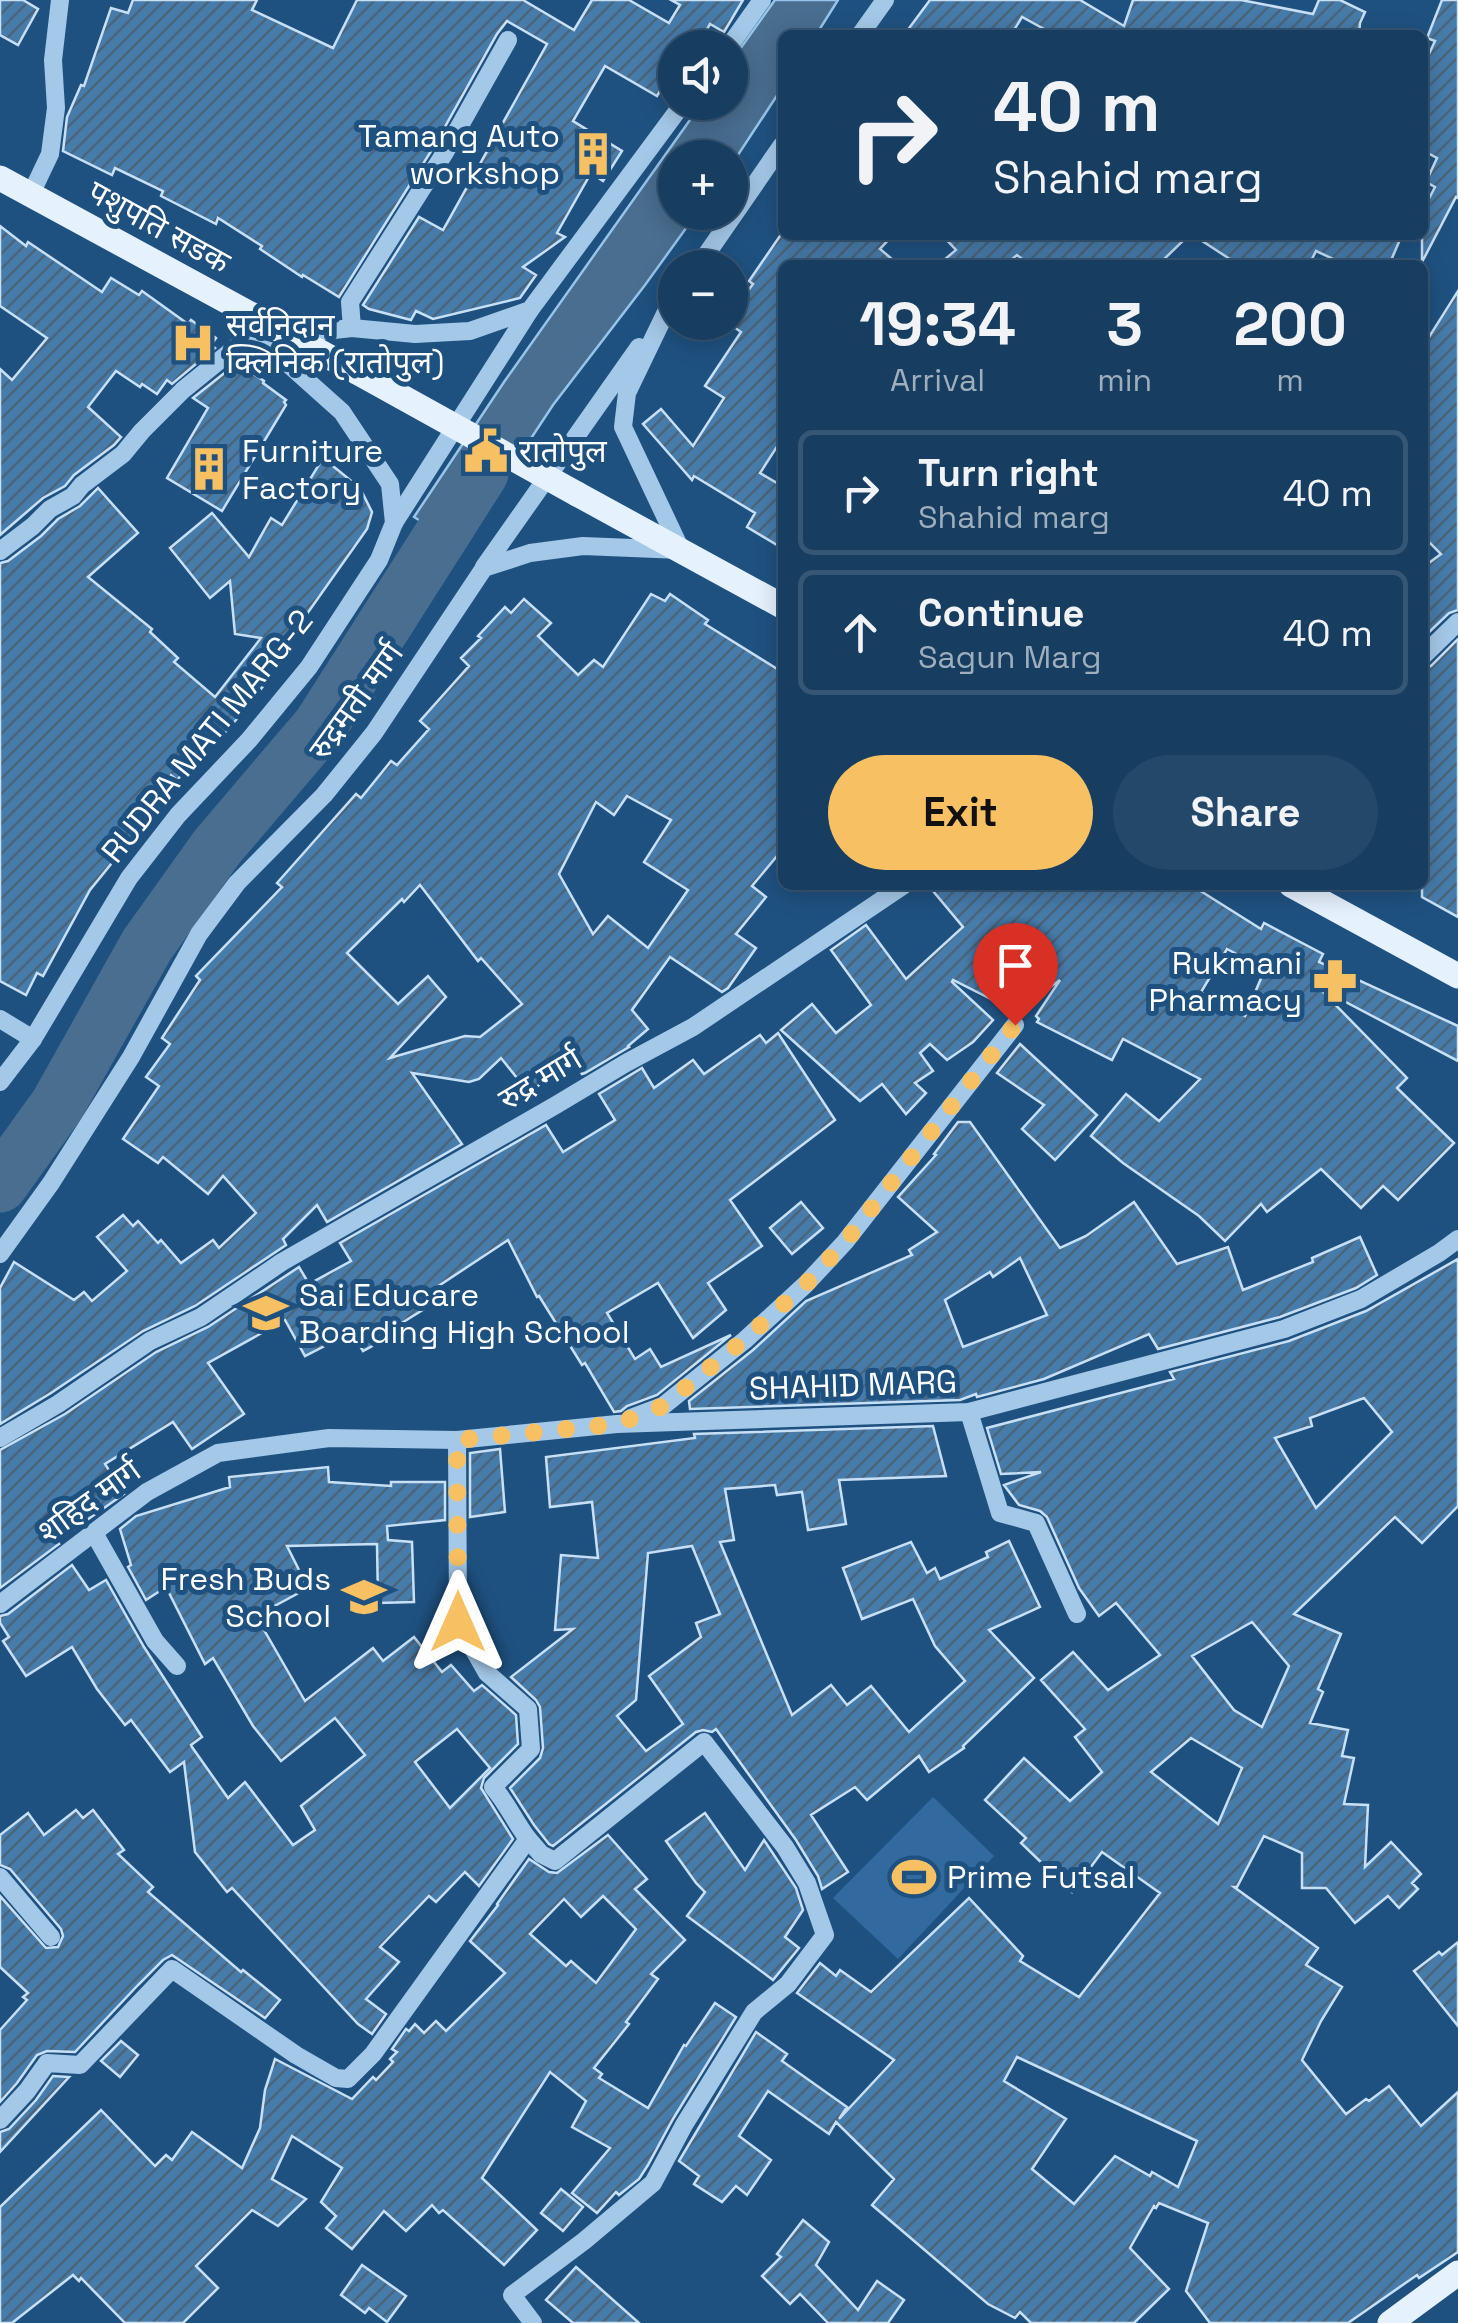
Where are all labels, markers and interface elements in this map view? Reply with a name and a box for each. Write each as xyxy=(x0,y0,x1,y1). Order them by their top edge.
map controls xyxy=(658,30,748,340)
button: sound xyxy=(658,30,748,120)
text: 40 m xyxy=(993,62,1160,151)
icon: right xyxy=(828,70,958,200)
place label: Tamang Auto workshop xyxy=(358,116,560,193)
building icon: Tamang Auto workshop xyxy=(569,130,617,178)
button: + xyxy=(658,140,748,230)
text: Shahid marg xyxy=(993,149,1263,206)
street label: पशुपति सडक xyxy=(81,172,238,283)
button: − xyxy=(658,250,748,340)
text: 19:34 xyxy=(859,286,1016,363)
text: 3 xyxy=(1106,286,1143,363)
text: 200 xyxy=(1233,286,1347,363)
place label: सर्वनिदान क्लिनिक (रातोपुल) xyxy=(226,305,444,382)
hospital icon: सर्वनिदान क्लिनिक (रातोपुल) xyxy=(169,319,217,367)
text: Arrival xyxy=(890,360,985,400)
text: min xyxy=(1097,360,1152,400)
text: m xyxy=(1276,360,1304,400)
public building icon: रातोपुल xyxy=(462,427,510,475)
place label: Furniture Factory xyxy=(242,431,383,508)
place label: रातोपुल xyxy=(519,431,608,471)
building icon: Furniture Factory xyxy=(185,445,233,493)
text: Turn right xyxy=(918,449,1099,497)
icon: right xyxy=(833,465,888,520)
text: 40 m xyxy=(1282,469,1373,517)
text: Shahid marg xyxy=(918,497,1110,537)
text: Continue xyxy=(918,589,1084,637)
street label: RUDRA MATI MARG-2 xyxy=(93,601,321,871)
icon: ahead xyxy=(833,605,888,660)
text: 40 m xyxy=(1282,609,1373,657)
street label: रुद्रमती मार्ग xyxy=(300,634,413,768)
text: Sagun Marg xyxy=(918,637,1102,677)
button: Exit xyxy=(828,755,1093,870)
button: Share xyxy=(1113,755,1378,870)
pin xyxy=(973,923,1058,1026)
icon: arrive xyxy=(988,938,1043,993)
place label: Rukmani Pharmacy xyxy=(1148,943,1302,1020)
pharmacy icon: Rukmani Pharmacy xyxy=(1311,957,1359,1005)
street label: रुद्र मार्ग xyxy=(491,1038,590,1119)
place label: Sai Educare Boarding High School xyxy=(299,1275,630,1352)
school or university icon: Sai Educare Boarding High School xyxy=(242,1289,290,1337)
street label: SHAHID MARG xyxy=(748,1361,958,1409)
street label: शहिद मार्ग xyxy=(30,1450,149,1552)
place label: Fresh Buds School xyxy=(160,1559,331,1636)
position arrow xyxy=(406,1570,510,1674)
school or university icon: Fresh Buds School xyxy=(340,1573,388,1621)
sports icon: Prime Futsal xyxy=(890,1853,938,1901)
place label: Prime Futsal xyxy=(947,1857,1135,1897)

